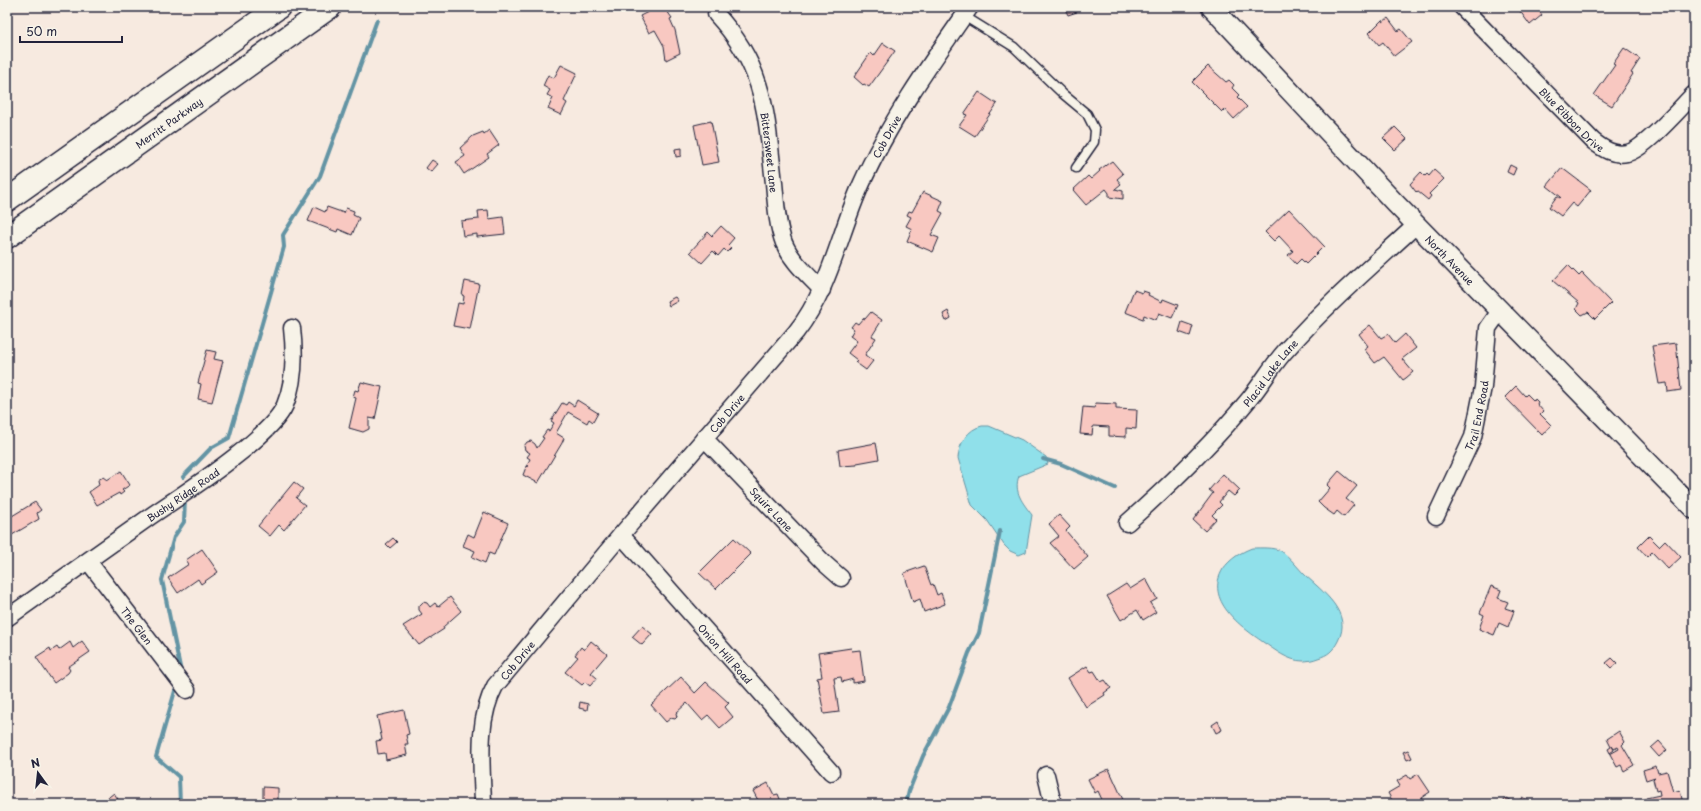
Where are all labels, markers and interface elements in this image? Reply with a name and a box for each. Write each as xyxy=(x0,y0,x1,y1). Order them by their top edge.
scale bar xyxy=(20,18,122,44)
text: 50 m xyxy=(26,22,57,40)
street label: Blue Ribbon Drive xyxy=(1536,83,1607,155)
street label: Merritt Parkway xyxy=(132,93,205,151)
street label: Bittersweet Lane xyxy=(758,111,782,194)
street label: Cob Drive xyxy=(868,112,904,160)
street label: North Avenue xyxy=(1422,231,1479,288)
street label: Placid Lake Lane xyxy=(1239,335,1301,409)
street label: Trail End Road xyxy=(1460,380,1491,453)
street label: Cob Drive xyxy=(705,390,747,436)
street label: Bushy Ridge Road xyxy=(143,464,222,525)
street label: Squire Lane xyxy=(747,483,797,535)
street label: The Glen xyxy=(118,603,157,647)
street label: Onion Hill Road xyxy=(695,620,757,687)
street label: Cob Drive xyxy=(496,637,538,683)
north arrow xyxy=(18,753,58,793)
text: N xyxy=(29,753,42,772)

